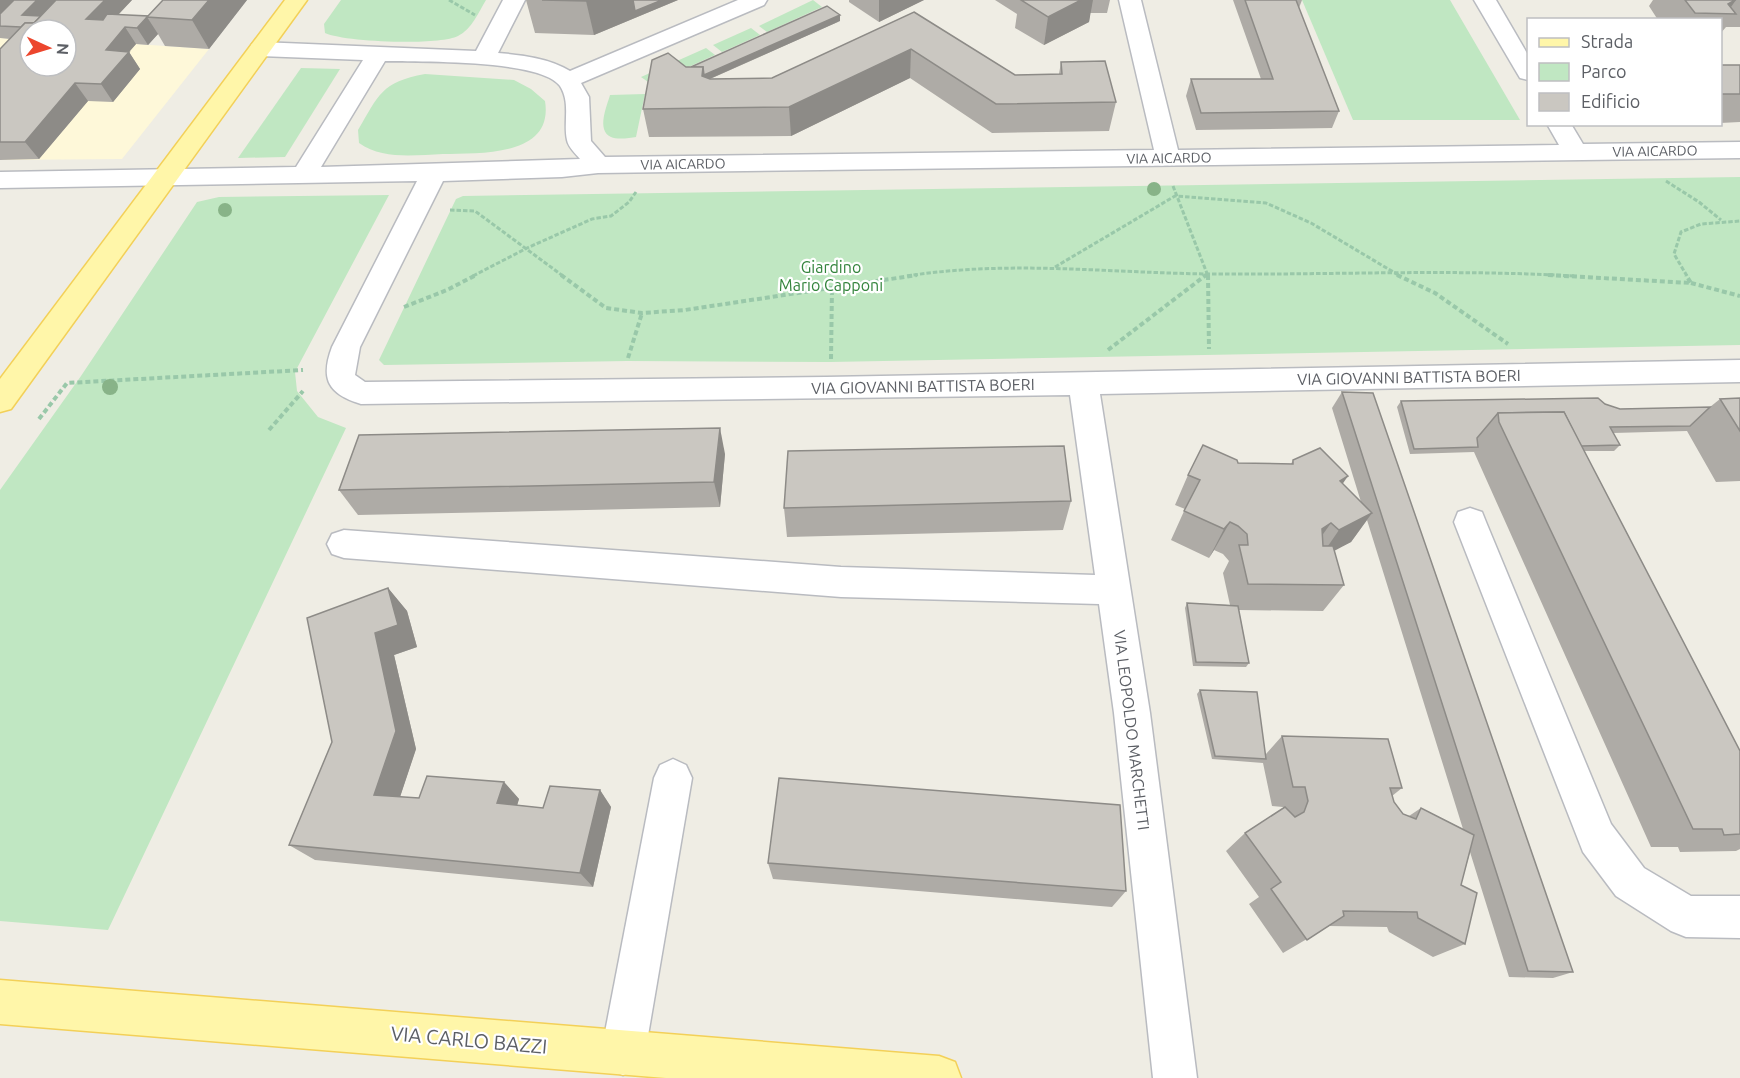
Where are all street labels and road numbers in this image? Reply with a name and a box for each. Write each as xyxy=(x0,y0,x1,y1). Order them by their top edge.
street label: VIA AICARDO xyxy=(1612,142,1698,160)
street label: VIA AICARDO xyxy=(1126,149,1212,167)
street label: VIA AICARDO xyxy=(640,155,726,173)
street label: VIA GIOVANNI BATTISTA BOERI xyxy=(1297,366,1521,388)
street label: VIA GIOVANNI BATTISTA BOERI xyxy=(811,375,1035,397)
street label: VIA LEOPOLDO MARCHETTI xyxy=(1111,629,1153,831)
street label: VIA CARLO BAZZI xyxy=(390,1021,548,1058)

